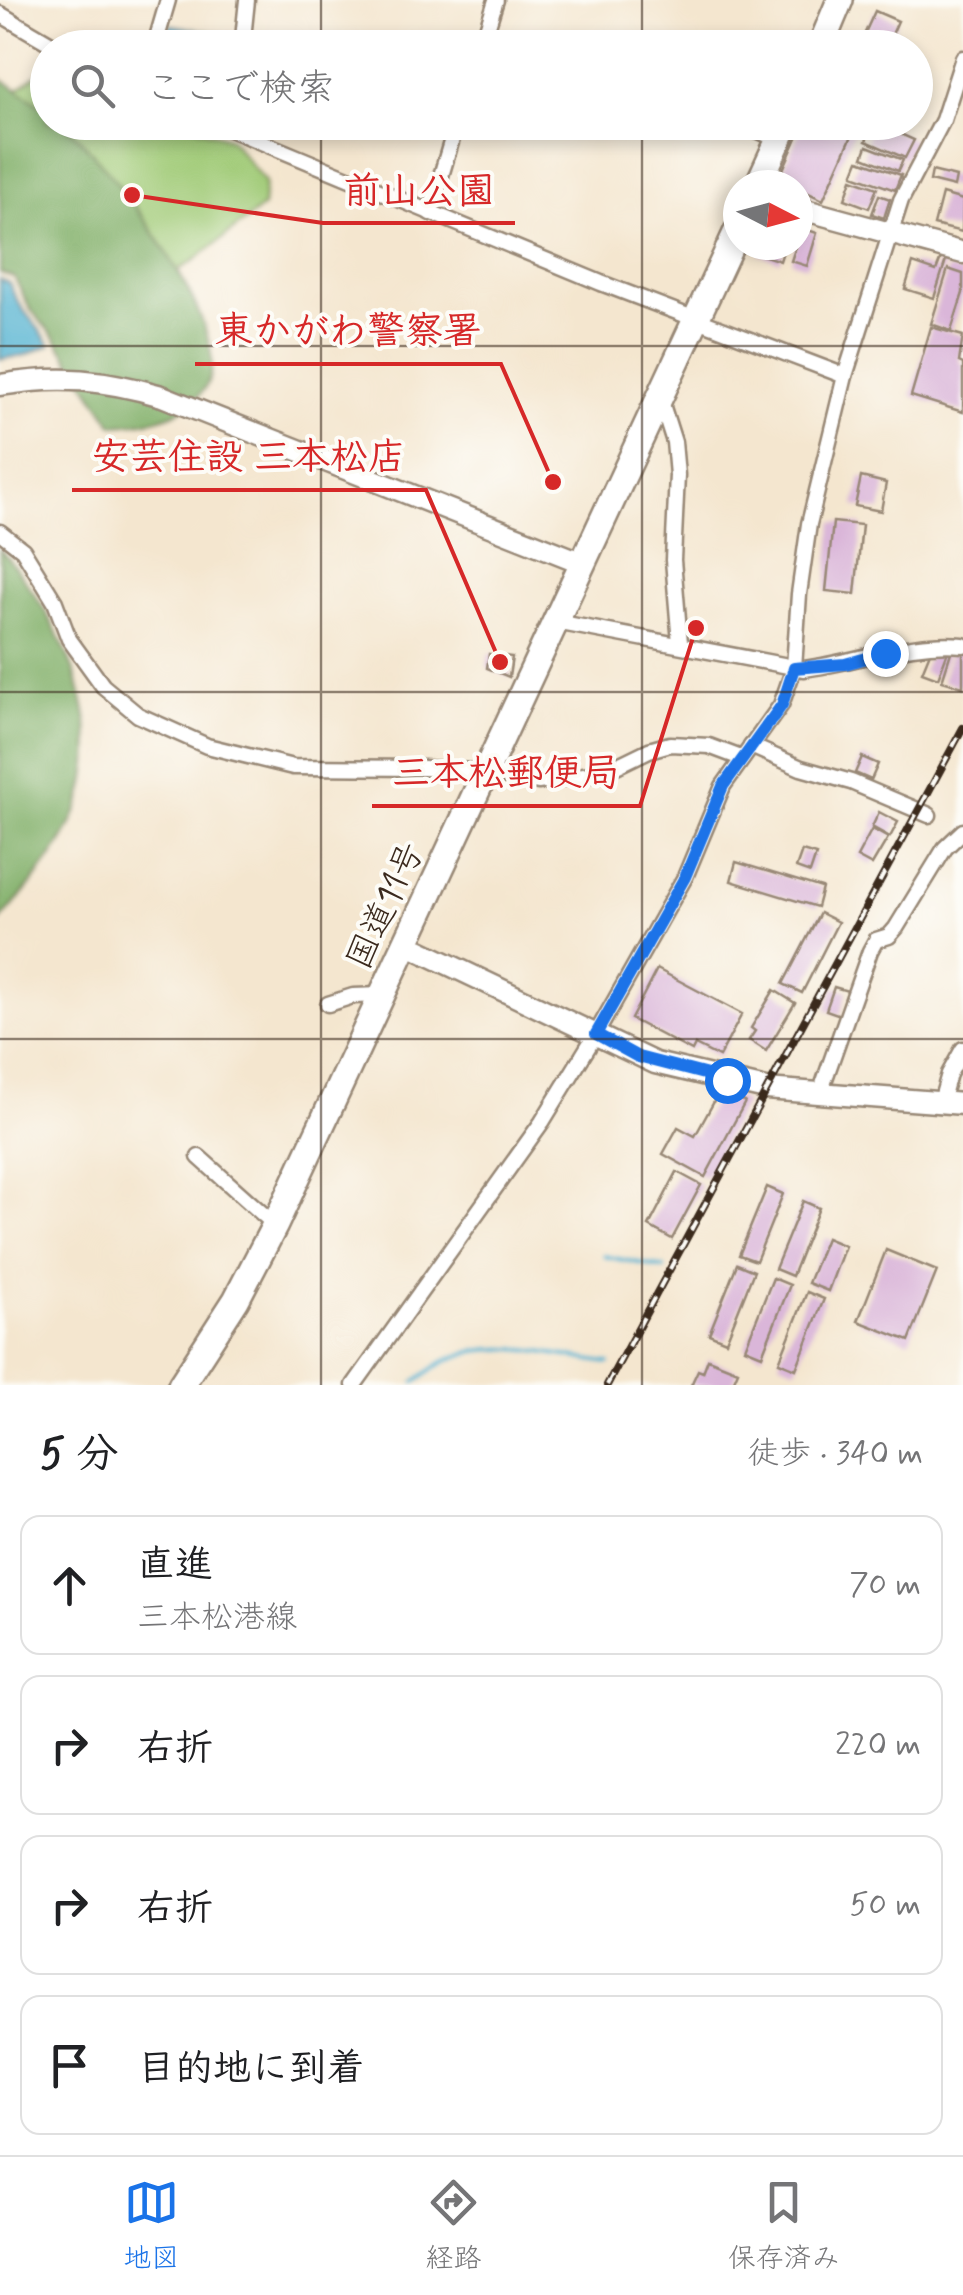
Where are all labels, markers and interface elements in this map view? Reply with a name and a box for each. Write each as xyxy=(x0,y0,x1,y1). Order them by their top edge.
search box xyxy=(30,30,933,140)
icon: search xyxy=(65,58,120,113)
text: ここで検索 xyxy=(145,65,335,114)
callout: 前山公園 xyxy=(323,155,515,223)
text: 前山公園 xyxy=(343,168,495,217)
north arrow xyxy=(723,170,813,260)
callout: 東かがわ警察署 xyxy=(195,296,501,364)
text: 東かがわ警察署 xyxy=(215,308,481,357)
callout: 安芸住設 三本松店 xyxy=(72,422,426,490)
text: 安芸住設 三本松店 xyxy=(92,434,406,483)
route end xyxy=(863,631,909,677)
callout: 三本松郵便局 xyxy=(372,738,640,806)
text: 三本松郵便局 xyxy=(392,750,620,799)
street label: 国道11号 xyxy=(336,835,436,977)
route start xyxy=(705,1058,751,1104)
text: 5 分 xyxy=(40,1428,119,1483)
text: 徒歩 · 340 m xyxy=(747,1433,923,1475)
text: 直進 xyxy=(137,1541,213,1590)
icon: ahead xyxy=(42,1558,97,1613)
text: 70 m xyxy=(849,1564,921,1606)
text: 三本松港線 xyxy=(137,1597,297,1639)
icon: right xyxy=(42,1718,97,1773)
text: 220 m xyxy=(835,1724,921,1766)
text: 右折 xyxy=(137,1725,213,1774)
icon: right xyxy=(42,1878,97,1933)
text: 50 m xyxy=(849,1884,921,1926)
text: 右折 xyxy=(137,1885,213,1934)
icon: arrive xyxy=(42,2038,97,2093)
text: 目的地に到着 xyxy=(137,2045,365,2094)
tab: 地図 xyxy=(123,2175,179,2278)
tab: 経路 xyxy=(425,2175,482,2278)
tab: 保存済み xyxy=(728,2175,840,2278)

